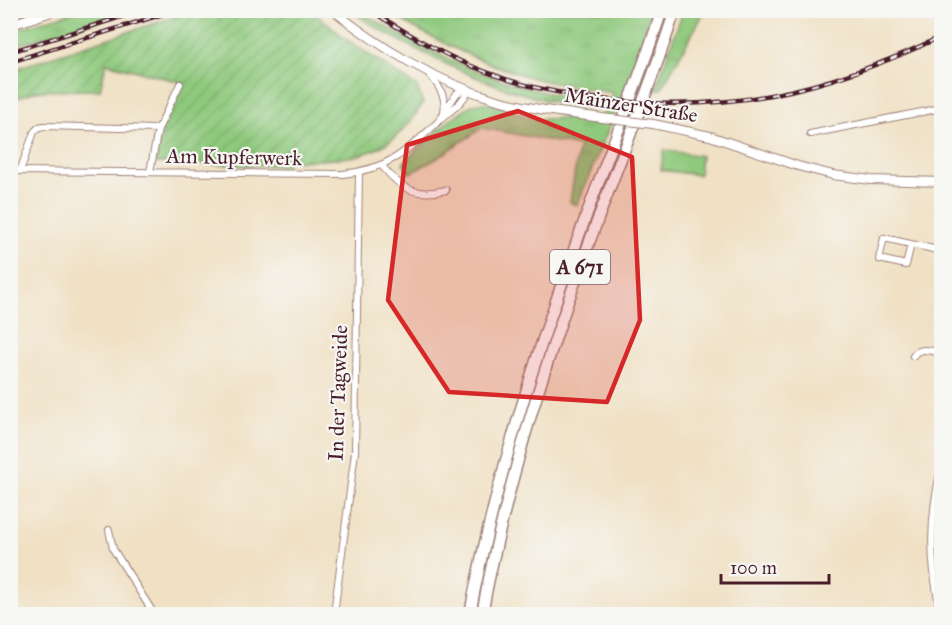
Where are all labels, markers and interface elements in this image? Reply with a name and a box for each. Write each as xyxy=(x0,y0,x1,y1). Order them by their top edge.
street label: Mainzer Straße xyxy=(563,82,700,128)
street label: Am Kupferwerk xyxy=(165,143,302,171)
road number: A 671 xyxy=(550,250,610,284)
street label: In der Tagweide xyxy=(323,324,353,461)
scale bar xyxy=(721,547,829,585)
text: 100 m xyxy=(730,557,777,579)

